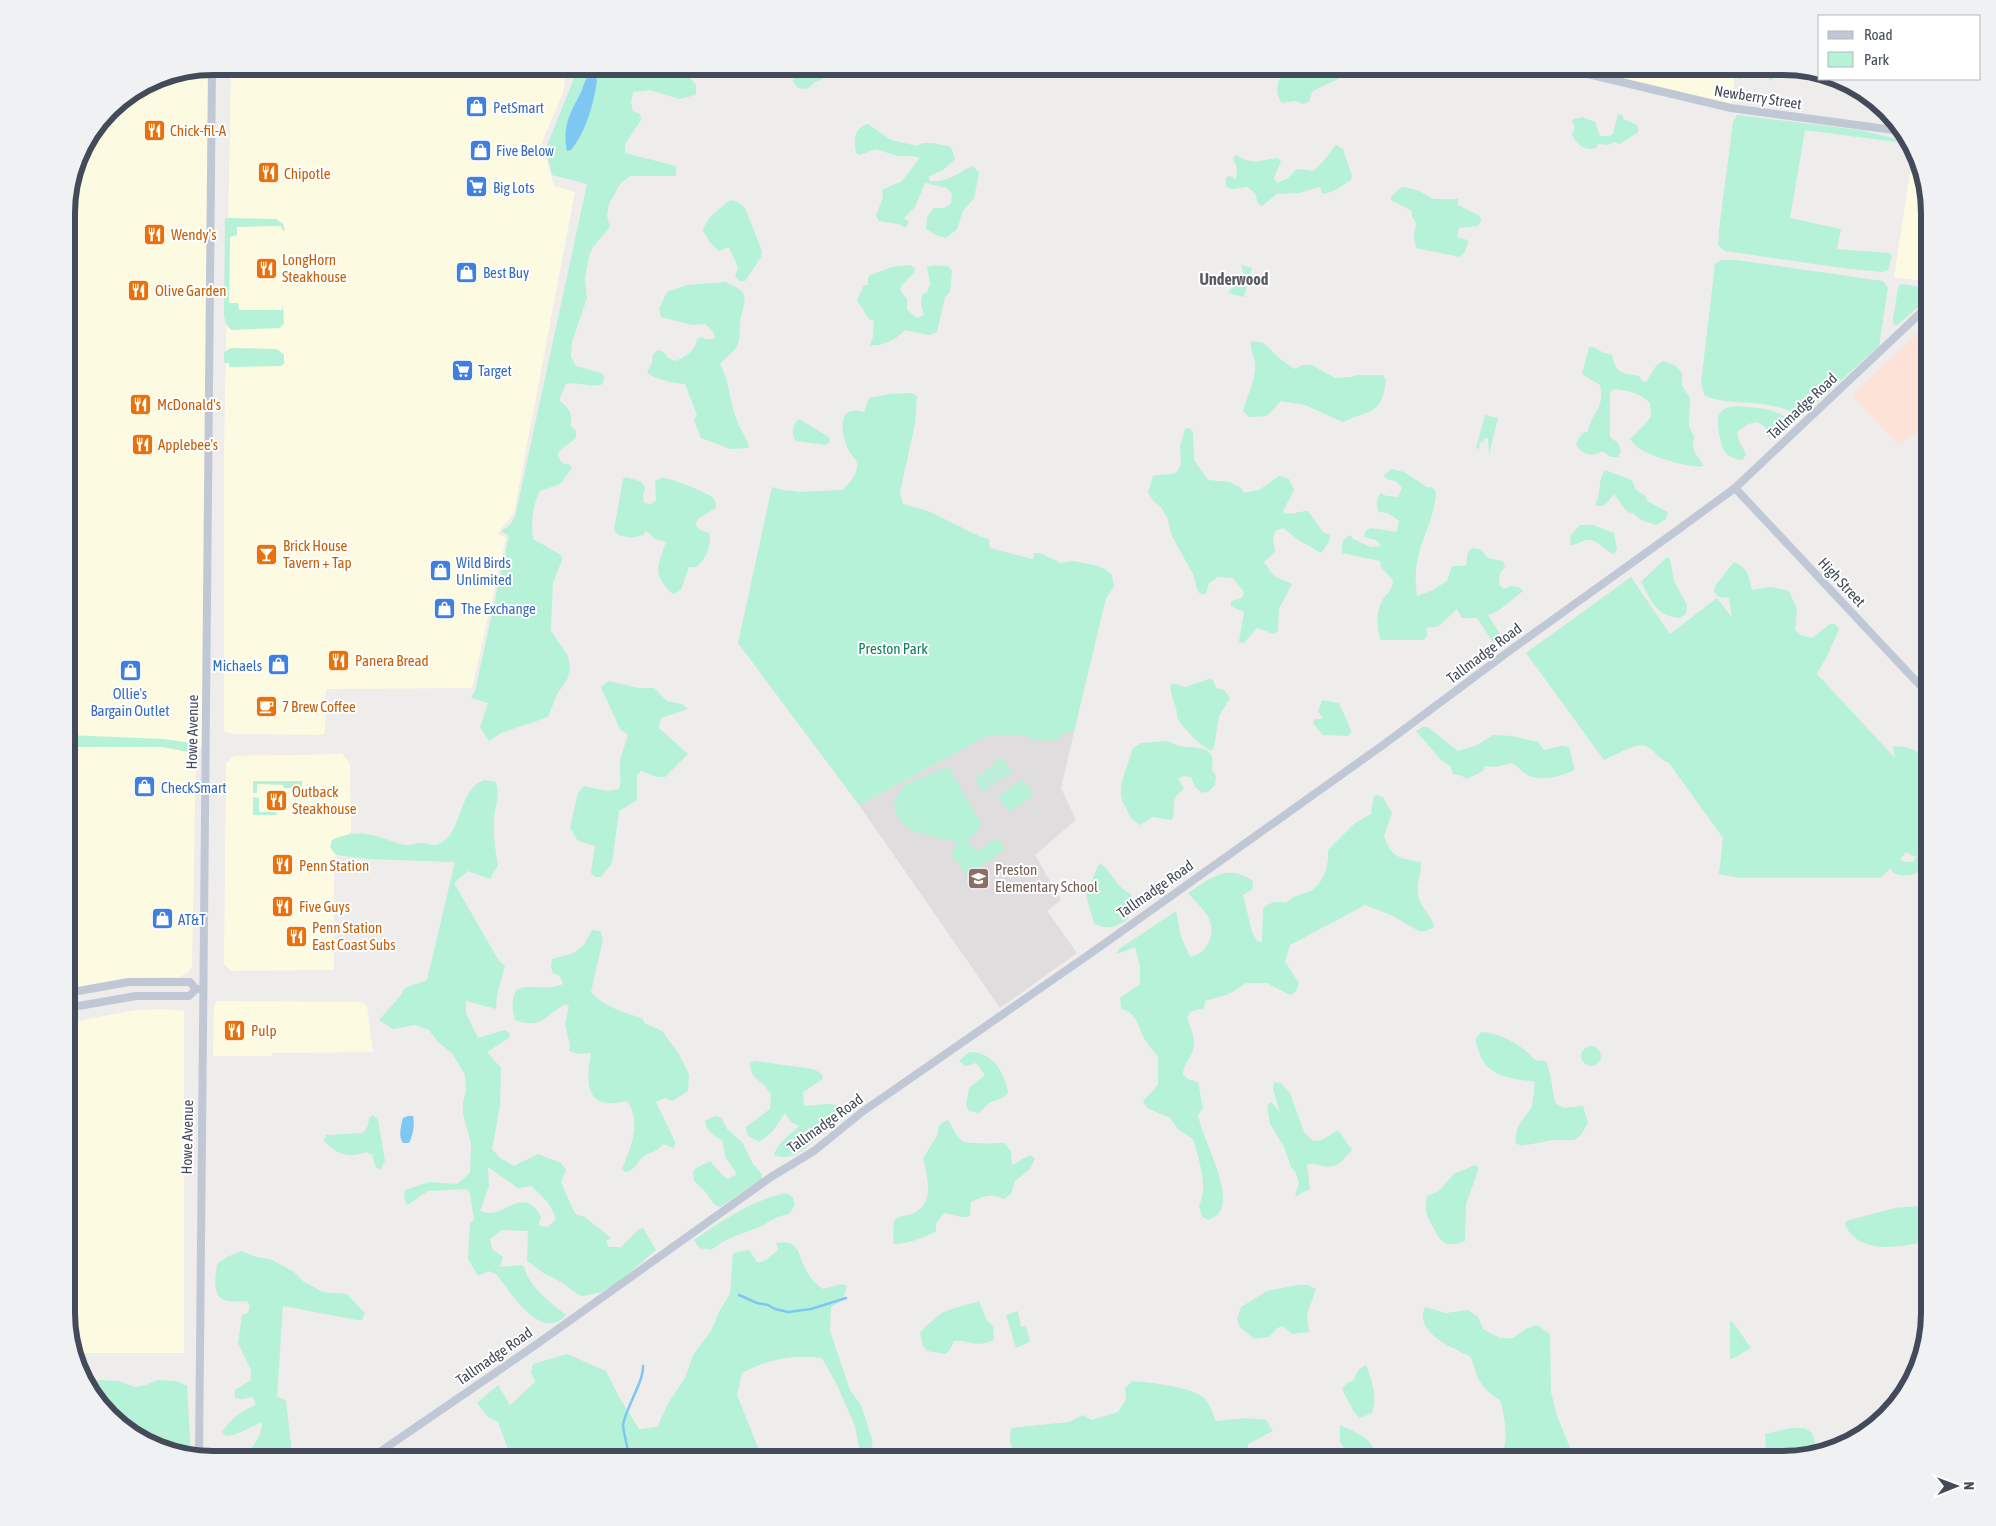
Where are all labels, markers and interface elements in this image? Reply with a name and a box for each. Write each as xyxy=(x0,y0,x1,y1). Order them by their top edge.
legend xyxy=(1818,15,1981,80)
text: Road xyxy=(1864,26,1893,43)
text: Park xyxy=(1864,51,1889,68)
street label: Newberry Street xyxy=(1713,82,1803,112)
shop icon: PetSmart xyxy=(465,95,489,119)
place label: PetSmart xyxy=(493,99,544,116)
restaurant icon: Chick-fil-A xyxy=(142,118,166,142)
place label: Chick-fil-A xyxy=(170,122,227,139)
shop icon: Five Below xyxy=(468,138,492,162)
place label: Five Below xyxy=(496,142,554,159)
restaurant icon: Chipotle xyxy=(256,161,280,185)
place label: Chipotle xyxy=(284,165,331,182)
supermarket icon: Big Lots xyxy=(465,175,489,199)
place label: Big Lots xyxy=(493,179,535,196)
restaurant icon: Wendy's xyxy=(143,222,167,246)
place label: Wendy's xyxy=(171,226,217,243)
place label: LongHorn Steakhouse xyxy=(282,251,347,285)
restaurant icon: LongHorn Steakhouse xyxy=(254,256,278,280)
shop icon: Best Buy xyxy=(455,260,479,284)
place label: Best Buy xyxy=(483,264,529,281)
district label: Underwood xyxy=(1200,270,1269,288)
restaurant icon: Olive Garden xyxy=(127,278,151,302)
place label: Olive Garden xyxy=(155,282,227,299)
supermarket icon: Target xyxy=(450,358,474,382)
place label: Target xyxy=(478,362,512,379)
street label: Tallmadge Road xyxy=(1764,369,1840,443)
restaurant icon: McDonald's xyxy=(129,392,153,416)
place label: McDonald's xyxy=(157,396,221,413)
restaurant icon: Applebee's xyxy=(130,432,154,456)
place label: Applebee's xyxy=(158,436,218,453)
place label: Brick House Tavern + Tap xyxy=(283,537,352,571)
bar icon: Brick House Tavern + Tap xyxy=(255,542,279,566)
place label: Wild Birds Unlimited xyxy=(456,554,512,588)
street label: High Street xyxy=(1815,554,1869,610)
shop icon: Wild Birds Unlimited xyxy=(428,559,452,583)
shop icon: The Exchange xyxy=(433,596,457,620)
place label: The Exchange xyxy=(461,600,536,617)
street label: Tallmadge Road xyxy=(1443,619,1525,687)
park label: Preston Park xyxy=(858,640,928,657)
restaurant icon: Panera Bread xyxy=(327,648,351,672)
place label: Panera Bread xyxy=(355,652,429,669)
shop icon: Michaels xyxy=(266,653,290,677)
place label: Michaels xyxy=(213,657,262,674)
shop icon: Ollie's Bargain Outlet xyxy=(118,658,142,682)
place label: Ollie's Bargain Outlet xyxy=(90,685,170,719)
street label: Howe Avenue xyxy=(183,694,201,770)
cafe icon: 7 Brew Coffee xyxy=(254,694,278,718)
place label: 7 Brew Coffee xyxy=(282,698,356,715)
shop icon: CheckSmart xyxy=(133,775,157,799)
place label: CheckSmart xyxy=(161,779,227,796)
place label: Outback Steakhouse xyxy=(292,783,357,817)
restaurant icon: Outback Steakhouse xyxy=(264,788,288,812)
restaurant icon: Penn Station xyxy=(271,853,295,877)
place label: Penn Station xyxy=(299,857,369,874)
street label: Tallmadge Road xyxy=(1114,857,1196,921)
place label: Preston Elementary School xyxy=(995,861,1098,895)
school or university icon: Preston Elementary School xyxy=(967,866,991,890)
restaurant icon: Five Guys xyxy=(271,894,295,918)
place label: Five Guys xyxy=(299,898,350,915)
shop icon: AT&T xyxy=(150,907,174,931)
place label: AT&T xyxy=(178,911,206,928)
place label: Penn Station East Coast Subs xyxy=(312,919,395,953)
restaurant icon: Penn Station East Coast Subs xyxy=(284,924,308,948)
restaurant icon: Pulp xyxy=(223,1018,247,1042)
place label: Pulp xyxy=(251,1022,277,1039)
street label: Tallmadge Road xyxy=(784,1090,866,1156)
street label: Howe Avenue xyxy=(178,1099,196,1175)
street label: Tallmadge Road xyxy=(453,1324,535,1388)
north arrow xyxy=(1931,1461,1981,1511)
text: N xyxy=(1961,1482,1977,1490)

